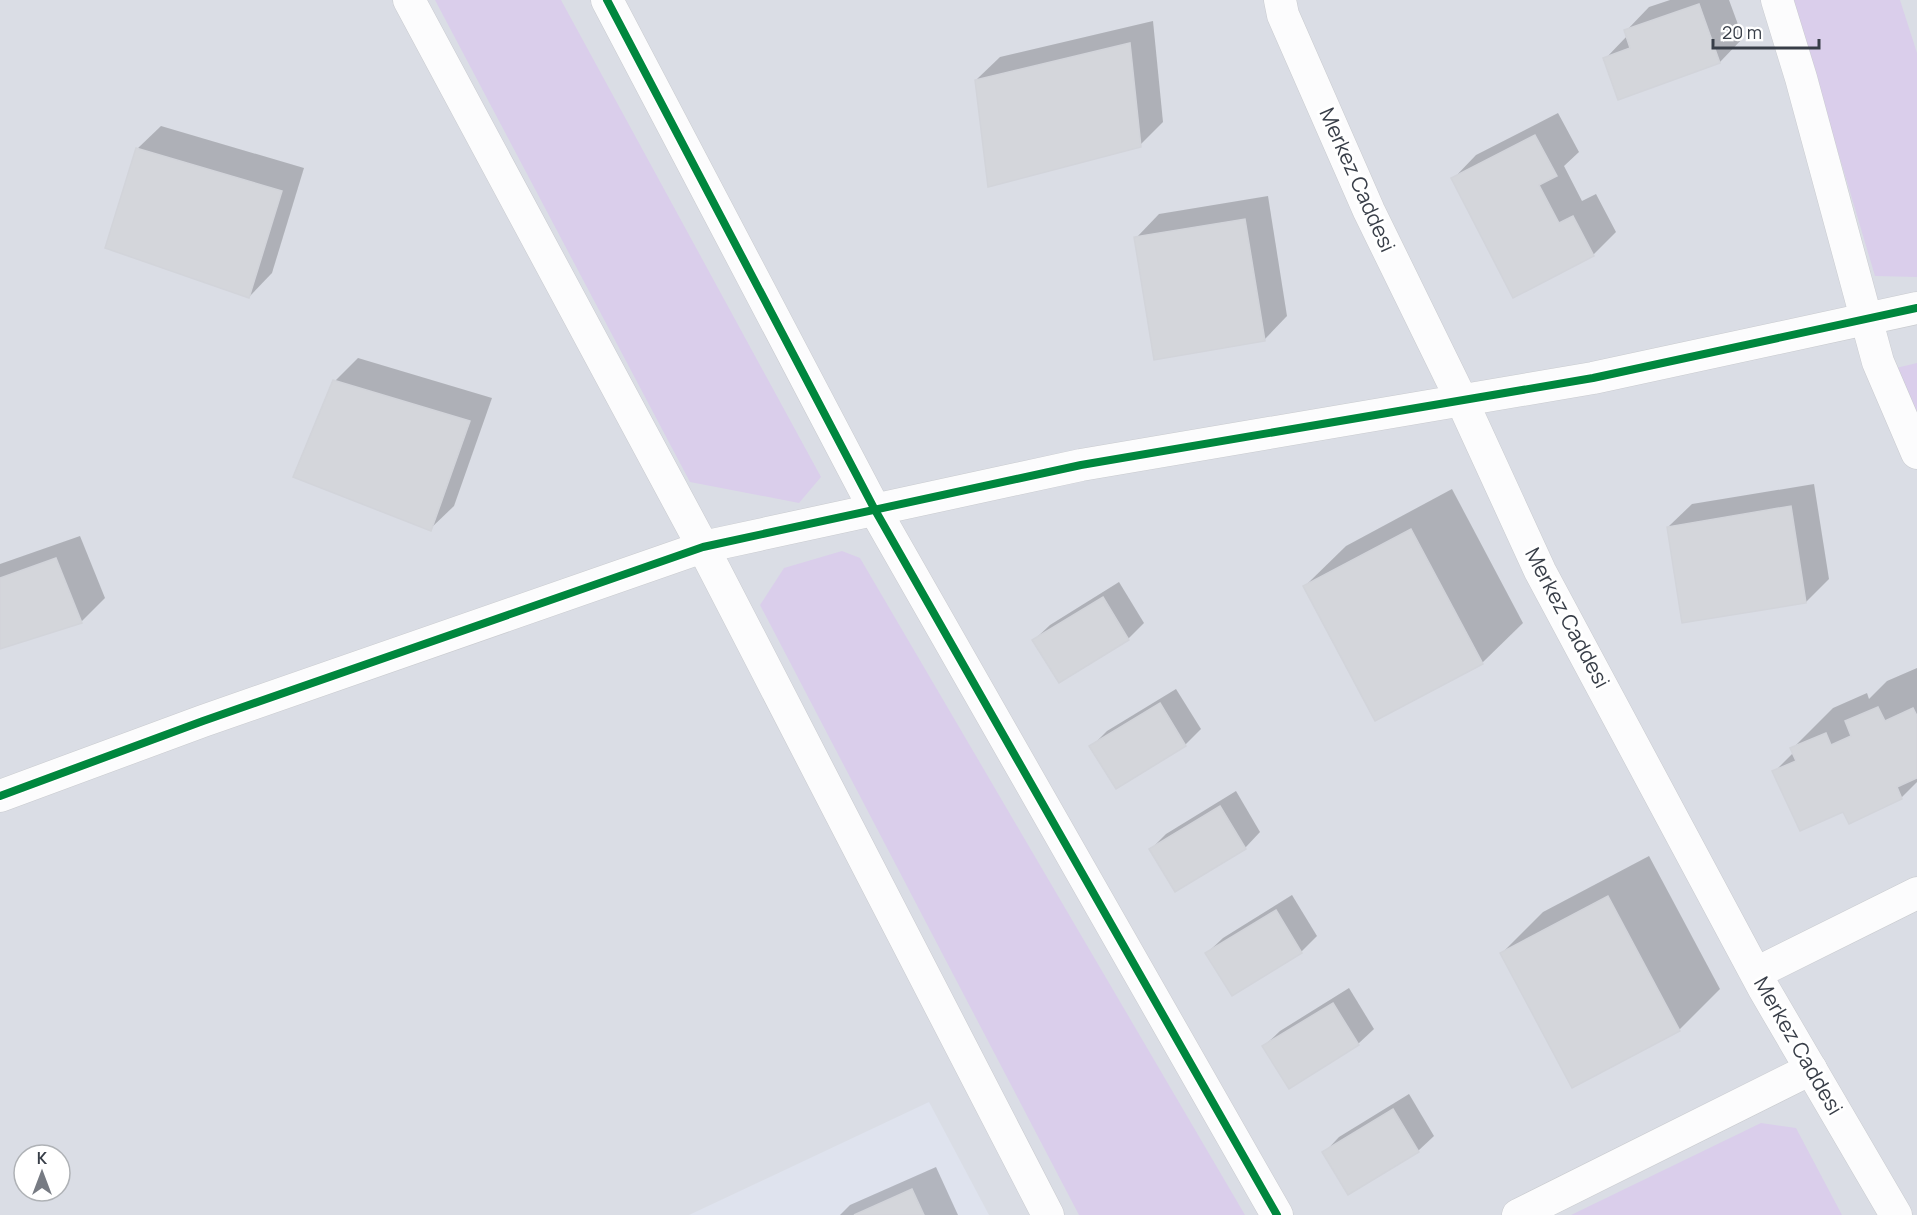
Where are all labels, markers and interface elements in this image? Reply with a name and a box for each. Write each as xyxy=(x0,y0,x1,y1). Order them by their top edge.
scale bar xyxy=(1713,12,1820,50)
text: 20 m xyxy=(1722,20,1762,44)
street label: Merkez Caddesi xyxy=(1314,103,1402,256)
street label: Merkez Caddesi xyxy=(1519,542,1617,693)
street label: Merkez Caddesi xyxy=(1748,971,1850,1120)
north arrow xyxy=(12,1143,72,1203)
text: K xyxy=(37,1147,48,1169)

